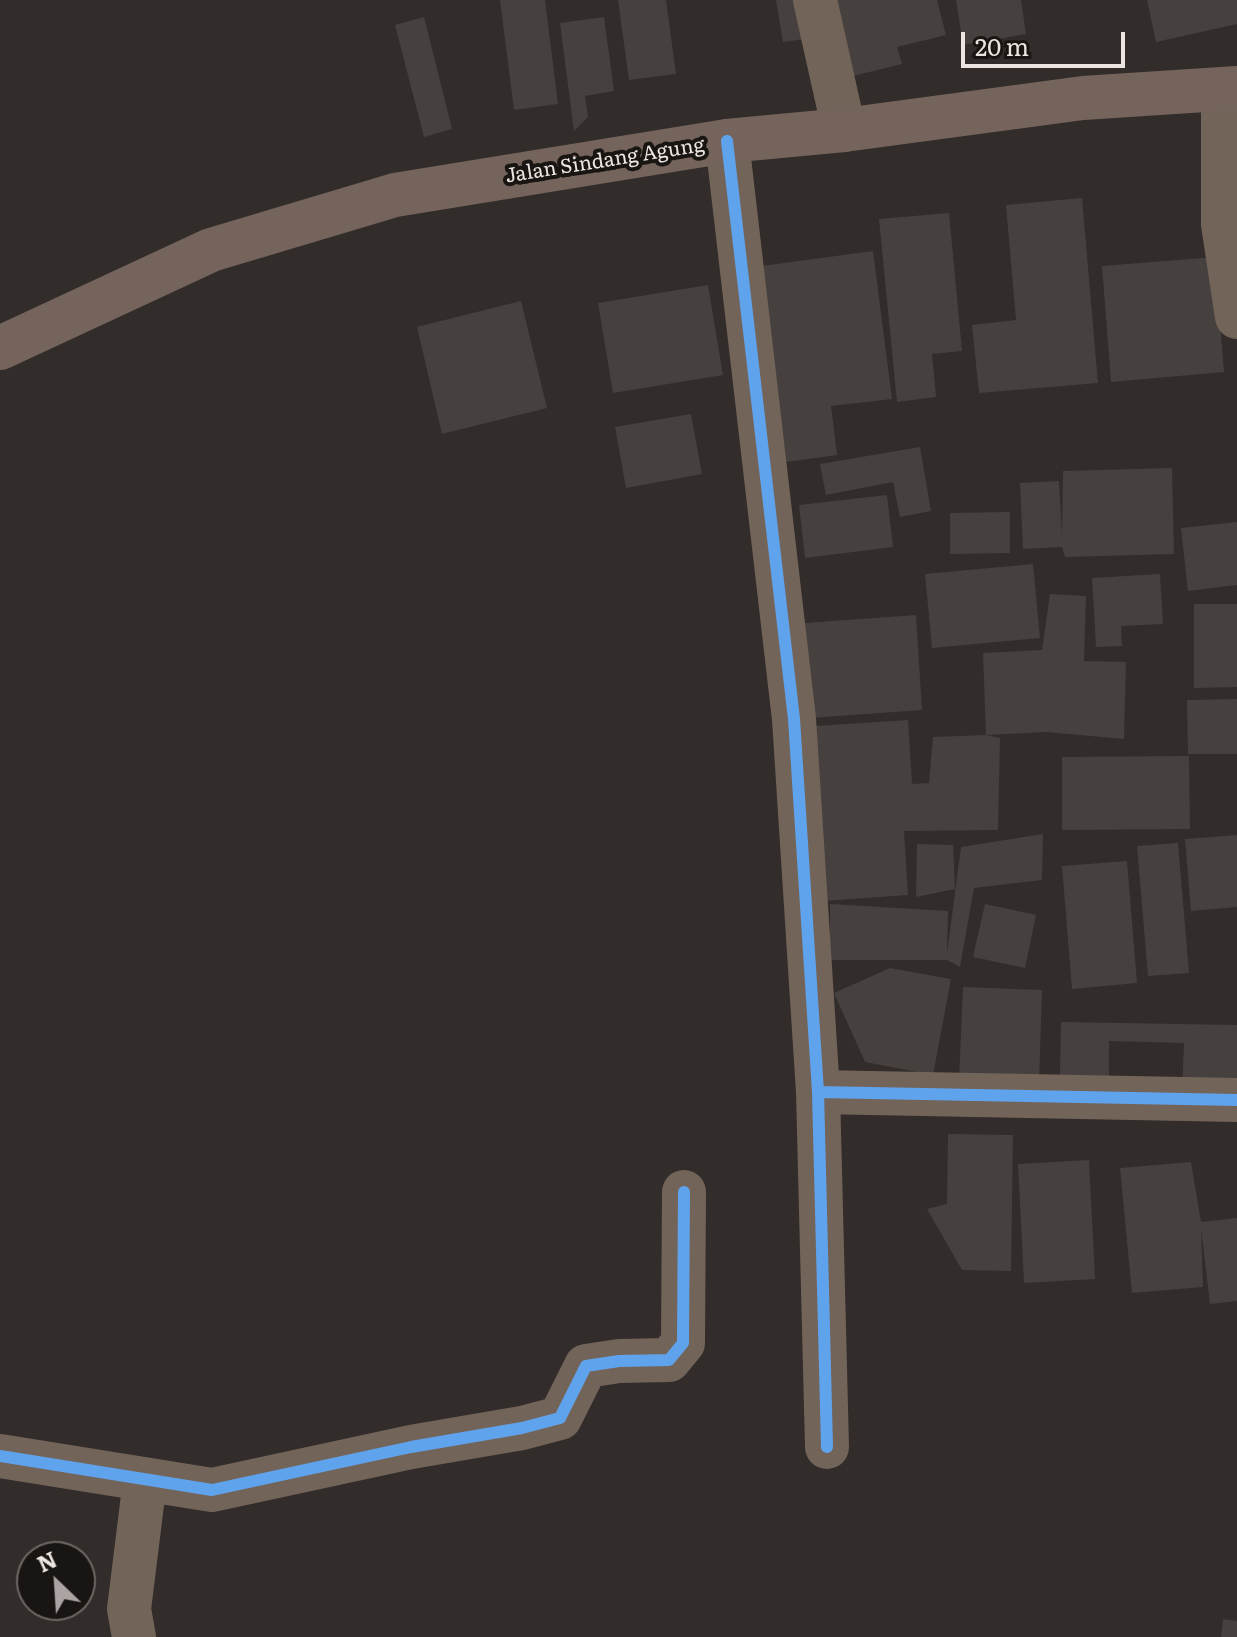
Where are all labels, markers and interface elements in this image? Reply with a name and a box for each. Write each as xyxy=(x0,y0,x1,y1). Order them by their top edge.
scale bar xyxy=(965,16,1129,66)
text: 20 m xyxy=(975,28,1029,63)
street label: Jalan Sindang Agung xyxy=(504,133,706,189)
north arrow xyxy=(16,1541,96,1621)
text: N xyxy=(31,1542,62,1579)

